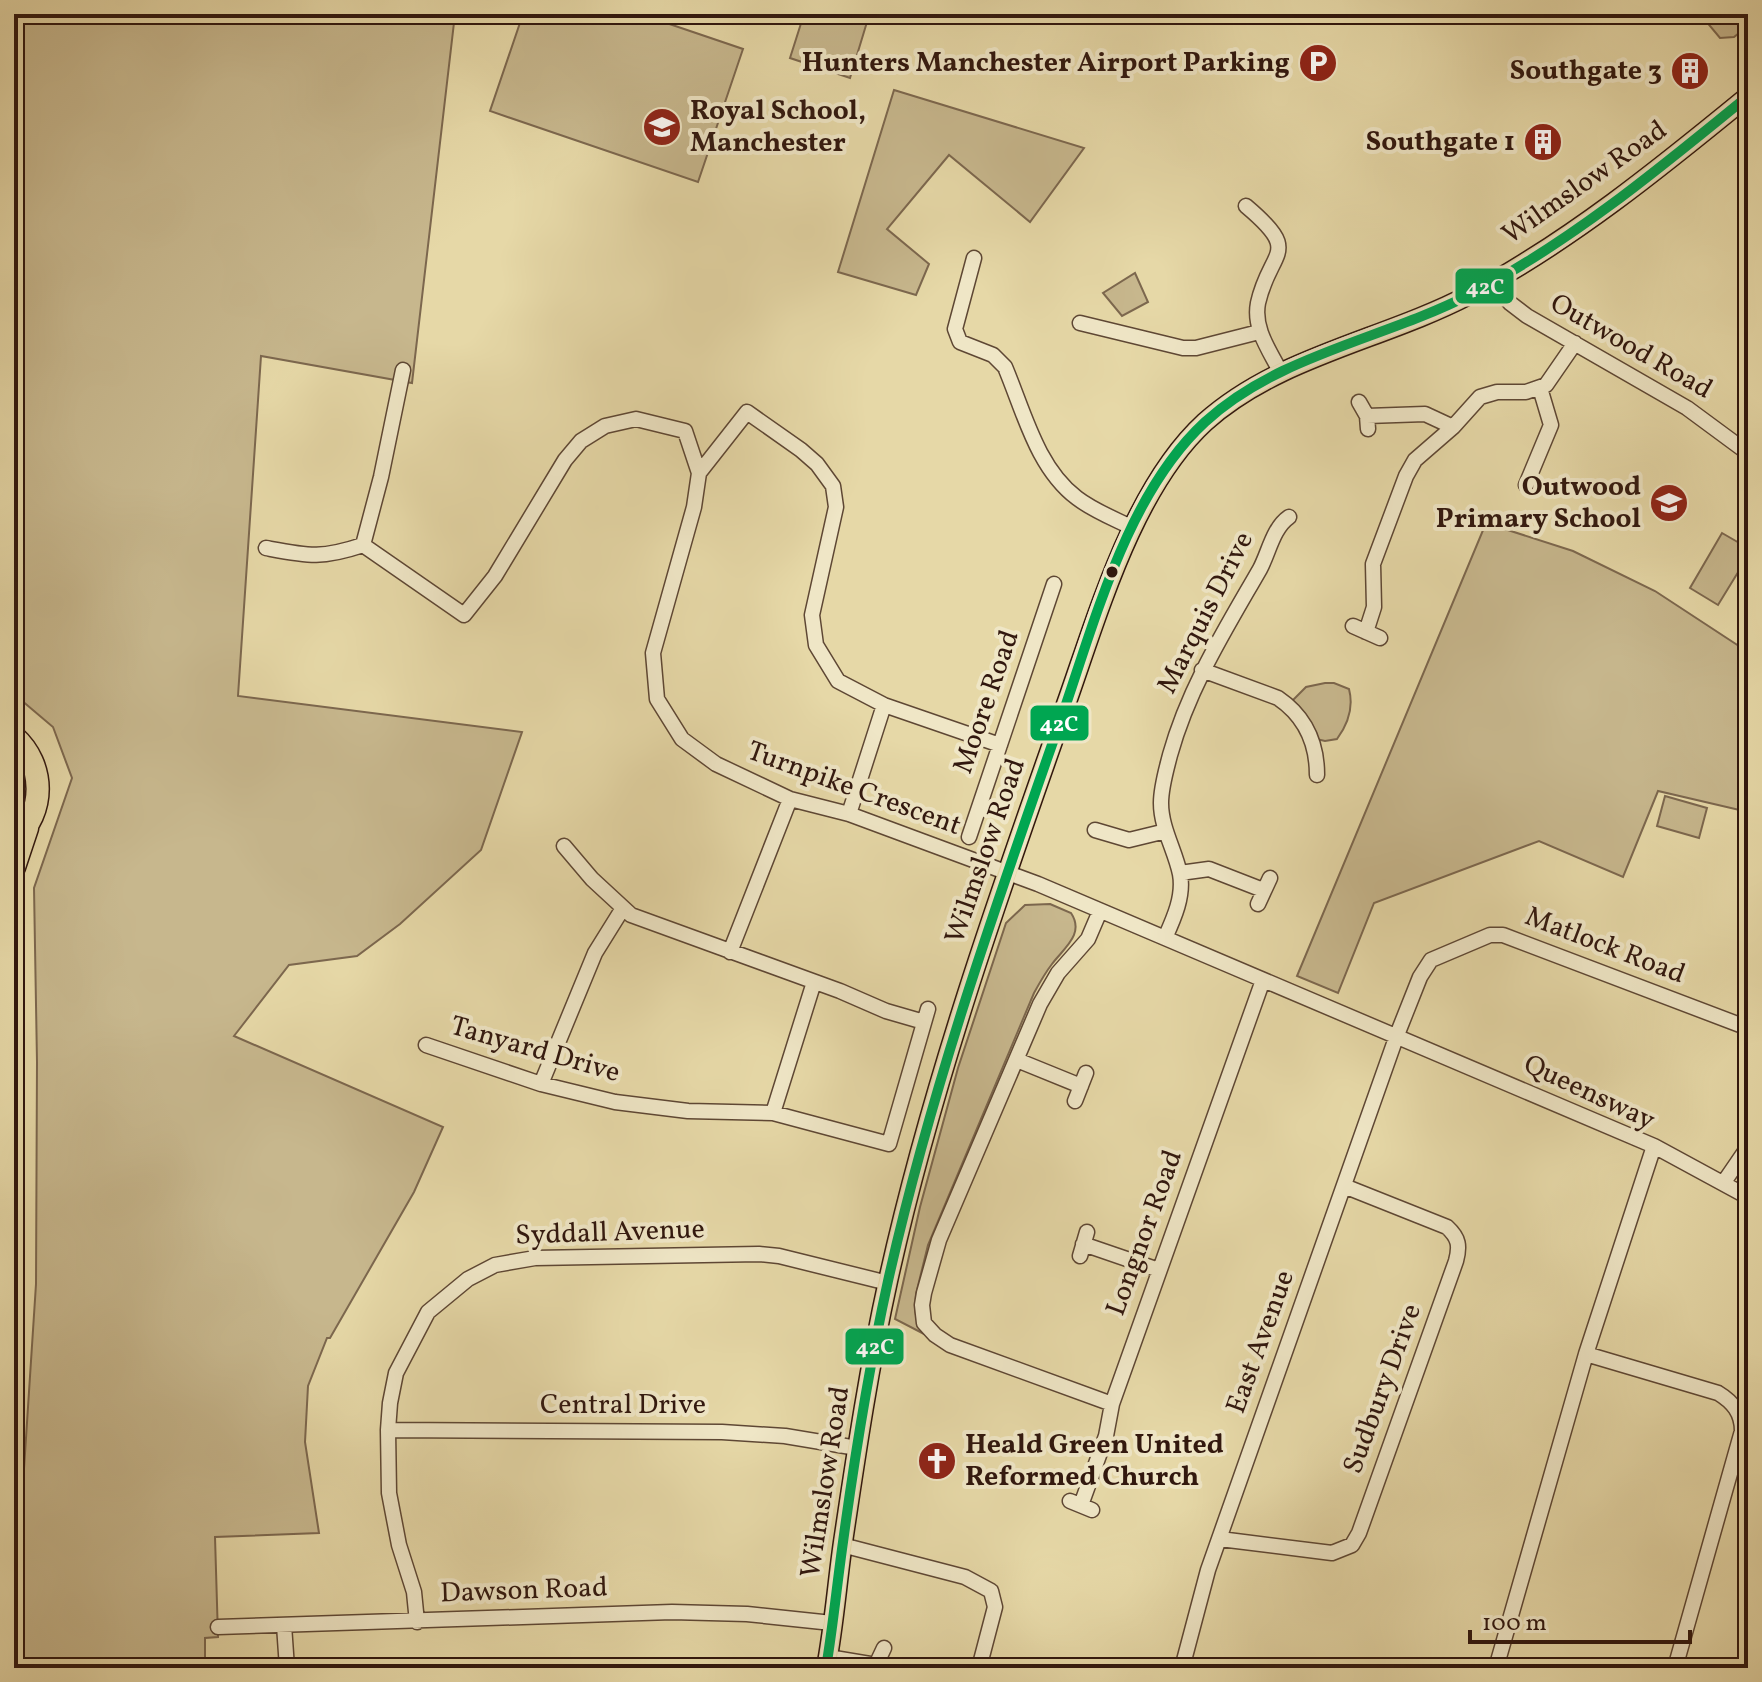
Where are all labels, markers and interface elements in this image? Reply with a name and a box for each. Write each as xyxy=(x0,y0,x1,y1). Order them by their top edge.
parking icon: Hunters Manchester Airport Parking xyxy=(1297,42,1339,84)
place label: Hunters Manchester Airport Parking xyxy=(802,44,1290,83)
building icon: Southgate 3 xyxy=(1669,50,1711,92)
place label: Southgate 3 xyxy=(1510,52,1662,91)
place label: Royal School, Manchester xyxy=(690,92,866,163)
school or university icon: Royal School, Manchester xyxy=(641,106,683,148)
street label: Wilmslow Road xyxy=(1495,112,1675,254)
building icon: Southgate 1 xyxy=(1522,121,1564,163)
place label: Southgate 1 xyxy=(1366,123,1515,162)
line badge: 42C xyxy=(1454,267,1515,305)
text: 42C xyxy=(1466,273,1504,304)
street label: Outwood Road xyxy=(1542,285,1720,409)
place label: Outwood Primary School xyxy=(1436,468,1641,539)
school or university icon: Outwood Primary School xyxy=(1648,482,1690,524)
street label: Marquis Drive xyxy=(1148,525,1264,701)
unlabelled marker xyxy=(1104,564,1120,580)
street label: Moore Road xyxy=(944,625,1030,779)
line badge: 42C xyxy=(1029,704,1090,742)
text: 42C xyxy=(1040,710,1078,741)
street label: Turnpike Crescent xyxy=(742,732,966,846)
street label: Wilmslow Road xyxy=(936,753,1036,949)
street label: Matlock Road xyxy=(1519,898,1691,994)
street label: Tanyard Drive xyxy=(446,1007,624,1093)
street label: Queensway xyxy=(1517,1046,1661,1140)
street label: Longnor Road xyxy=(1097,1145,1193,1321)
street label: Syddall Avenue xyxy=(514,1210,706,1256)
street label: East Avenue xyxy=(1217,1265,1305,1419)
street label: Sudbury Drive xyxy=(1334,1299,1432,1479)
line badge: 42C xyxy=(844,1327,905,1366)
text: 42C xyxy=(856,1333,894,1364)
street label: Wilmslow Road xyxy=(792,1383,860,1581)
street label: Central Drive xyxy=(540,1386,706,1425)
place label: Heald Green United Reformed Church xyxy=(965,1426,1224,1497)
church icon: Heald Green United Reformed Church xyxy=(916,1440,958,1482)
street label: Dawson Road xyxy=(440,1569,608,1613)
scale bar xyxy=(1470,1594,1690,1644)
text: 100 m xyxy=(1482,1607,1547,1641)

